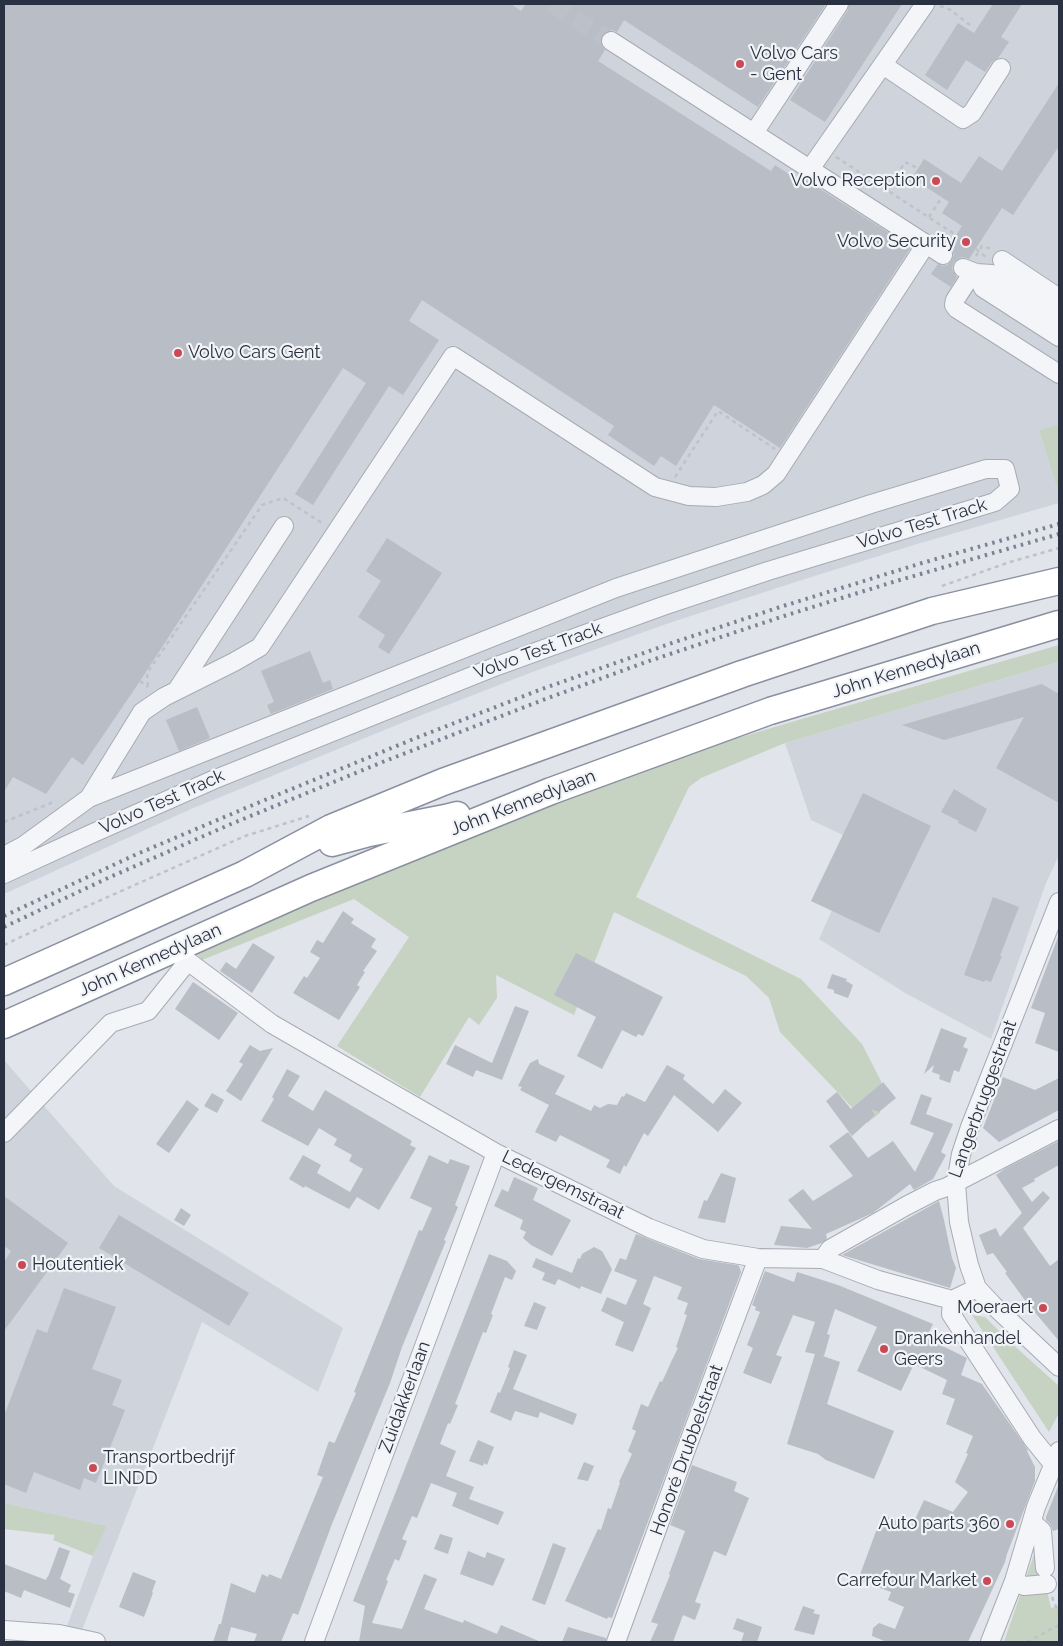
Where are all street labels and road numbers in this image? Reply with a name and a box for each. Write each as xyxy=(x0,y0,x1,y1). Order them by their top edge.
street label: Volvo Test Track xyxy=(854,494,990,554)
street label: Volvo Test Track xyxy=(471,618,605,684)
street label: John Kennedylaan xyxy=(829,637,983,703)
street label: Volvo Test Track xyxy=(96,765,228,839)
street label: John Kennedylaan xyxy=(447,765,599,841)
street label: John Kennedylaan xyxy=(75,919,225,1001)
street label: Langerbruggestraat xyxy=(944,1017,1022,1181)
street label: Ledergemstraat xyxy=(498,1146,628,1224)
street label: Zuidakkerlaan xyxy=(375,1338,435,1456)
street label: Honoré Drubbelstraat xyxy=(646,1362,728,1538)

